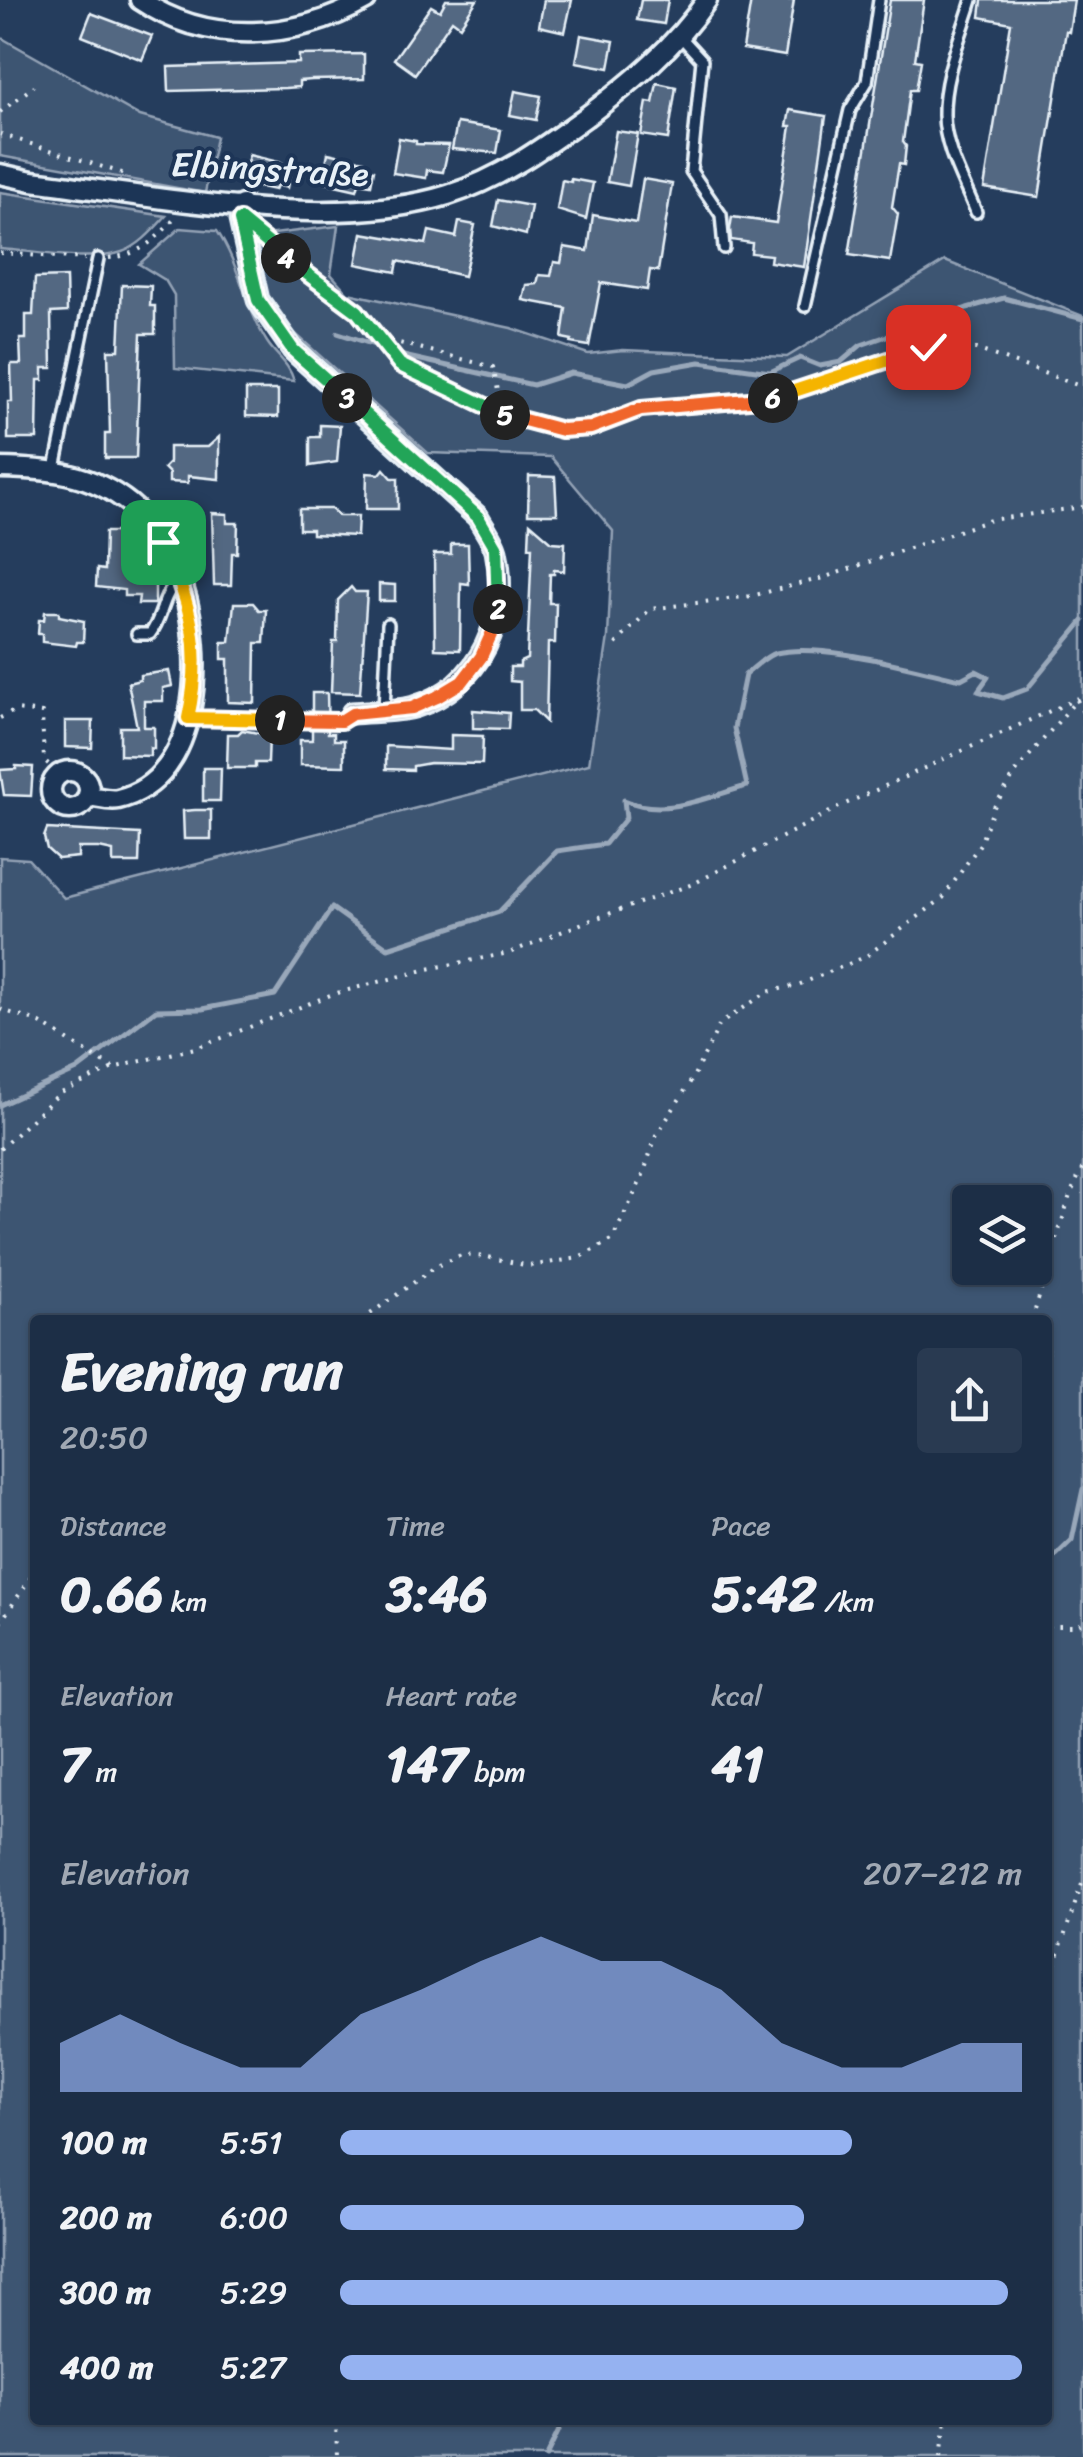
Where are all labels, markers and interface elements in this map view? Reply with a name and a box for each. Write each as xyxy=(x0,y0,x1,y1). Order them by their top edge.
street label: Elbingstraße xyxy=(170,133,370,205)
pin: 4 xyxy=(261,233,311,283)
text: 4 xyxy=(277,233,295,282)
pin xyxy=(886,305,971,390)
icon: check xyxy=(901,320,956,375)
pin: 3 xyxy=(322,373,372,423)
text: 3 xyxy=(339,373,355,422)
pin: 6 xyxy=(748,373,798,423)
text: 6 xyxy=(765,373,781,422)
pin: 5 xyxy=(480,390,530,440)
text: 5 xyxy=(496,390,514,439)
pin xyxy=(121,500,206,585)
icon: arrive xyxy=(136,515,191,570)
pin: 2 xyxy=(473,584,523,634)
text: 2 xyxy=(490,584,506,633)
pin: 1 xyxy=(255,695,305,745)
text: 1 xyxy=(274,695,286,744)
map controls xyxy=(952,1185,1052,1285)
button: layers xyxy=(952,1185,1052,1285)
text: Evening run xyxy=(60,1323,343,1420)
button: share xyxy=(917,1348,1022,1453)
text: 20:50 xyxy=(60,1409,148,1466)
text: Distance xyxy=(60,1501,166,1550)
text: Time xyxy=(386,1501,445,1550)
text: Pace xyxy=(711,1501,771,1550)
text: 0.66 xyxy=(60,1550,164,1639)
text: 3:46 xyxy=(386,1550,488,1639)
text: 5:42 xyxy=(711,1550,817,1639)
text: km xyxy=(164,1577,207,1626)
text: /km xyxy=(817,1577,875,1626)
text: Elevation xyxy=(60,1671,173,1720)
text: Heart rate xyxy=(386,1671,517,1720)
text: kcal xyxy=(711,1671,762,1720)
text: 7 xyxy=(60,1720,89,1809)
text: 147 xyxy=(386,1720,467,1809)
text: 41 xyxy=(711,1720,764,1809)
text: m xyxy=(89,1747,117,1796)
text: bpm xyxy=(467,1747,526,1796)
text: Elevation xyxy=(60,1845,190,1902)
text: 207–212 m xyxy=(863,1845,1022,1902)
text: 100 m xyxy=(60,2114,147,2171)
text: 5:51 xyxy=(220,2114,283,2171)
text: 200 m xyxy=(60,2189,152,2246)
text: 6:00 xyxy=(220,2189,288,2246)
text: 300 m xyxy=(60,2264,151,2321)
text: 5:29 xyxy=(220,2264,287,2321)
text: 400 m xyxy=(60,2339,153,2396)
text: 5:27 xyxy=(220,2339,286,2396)

